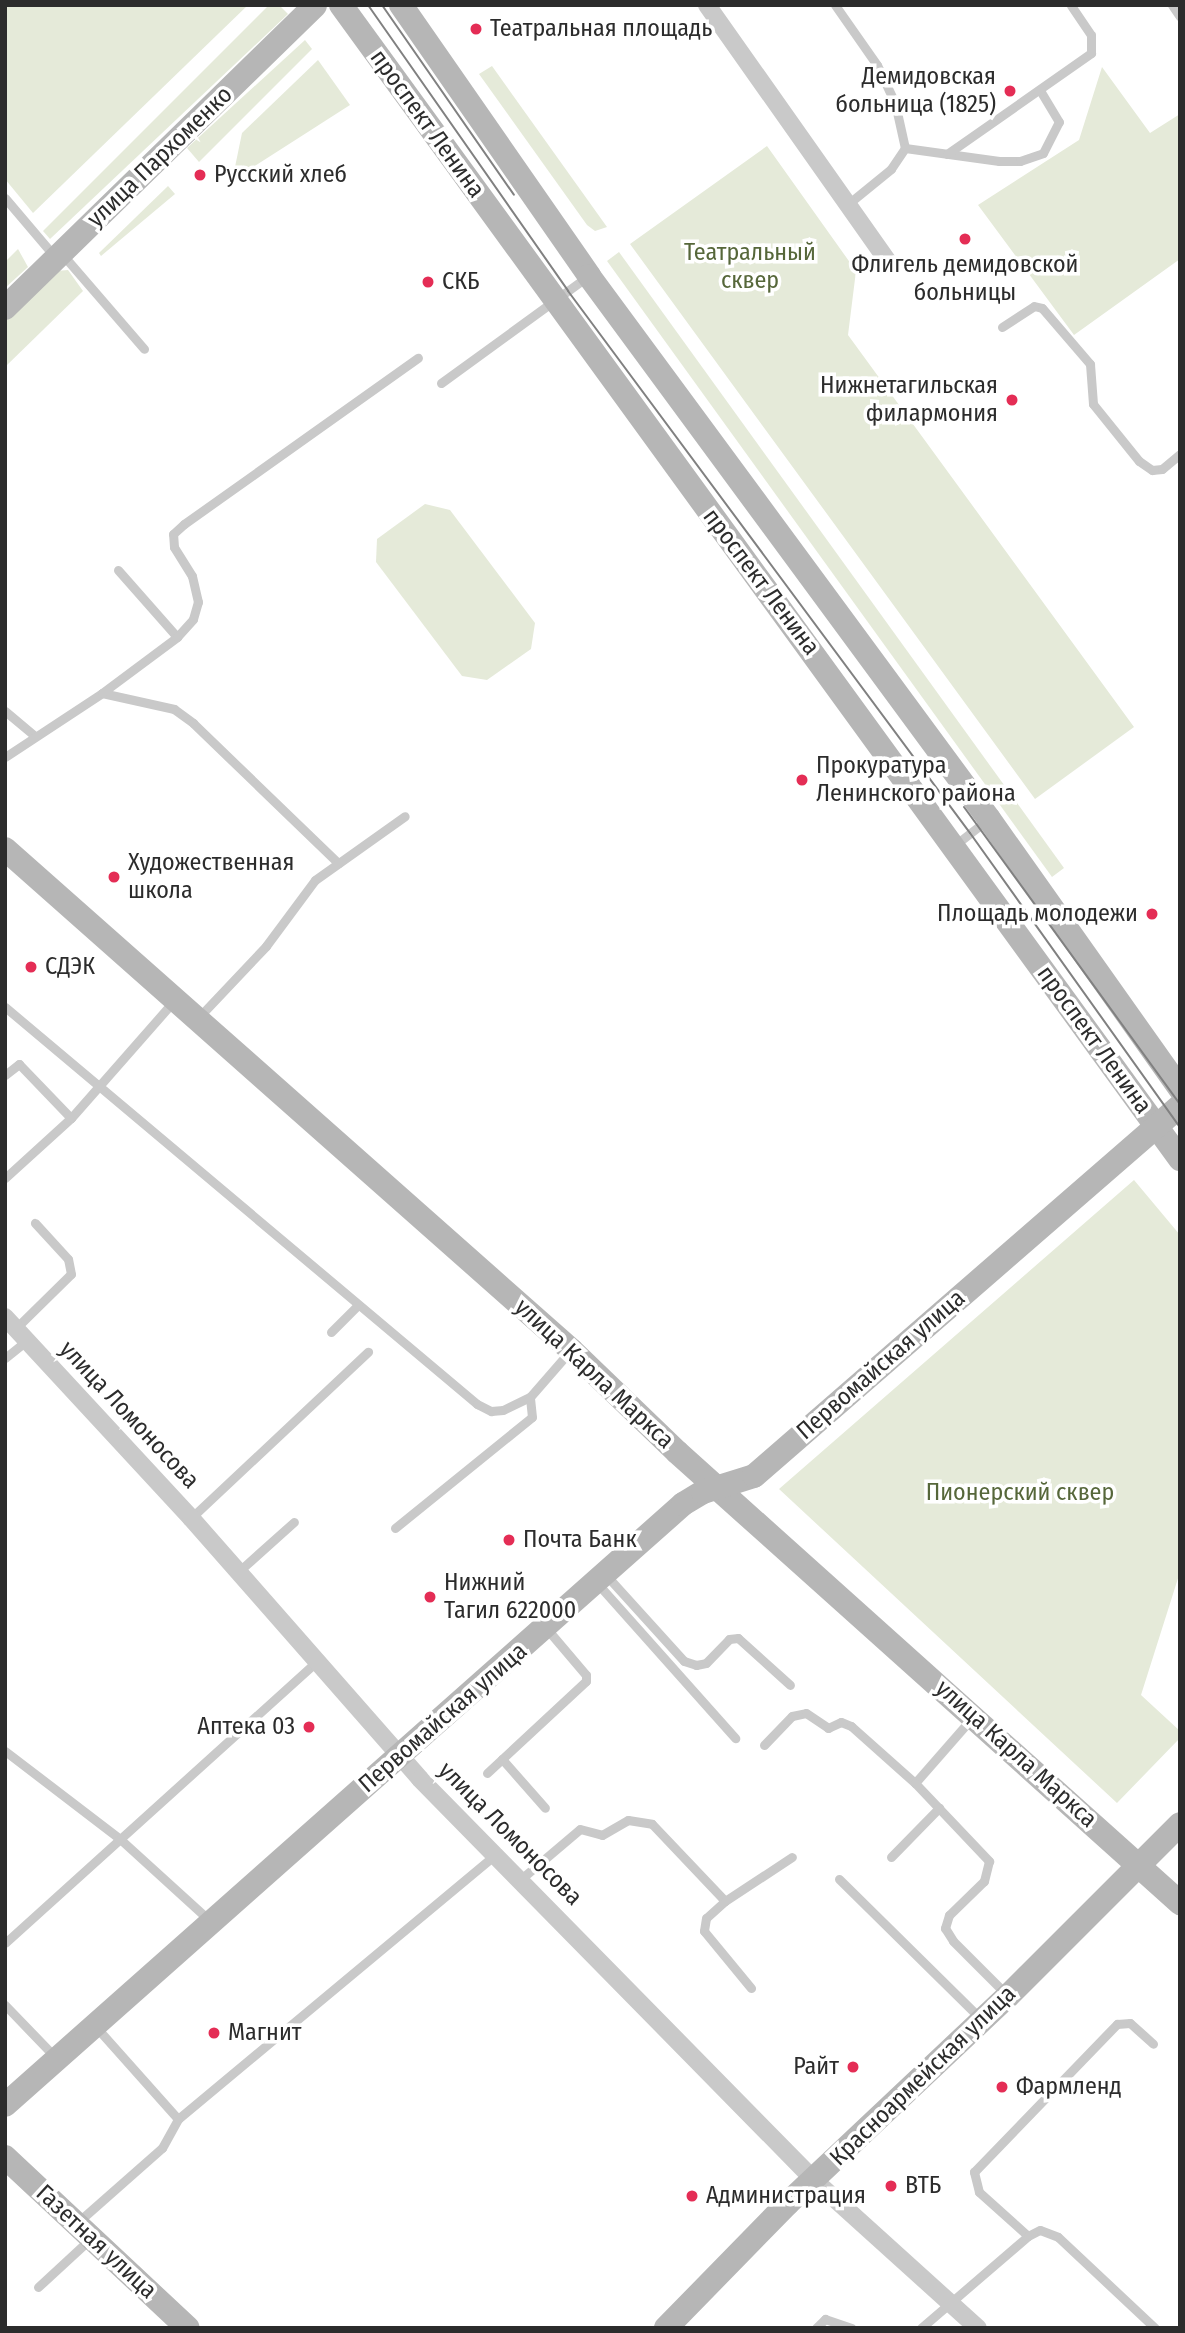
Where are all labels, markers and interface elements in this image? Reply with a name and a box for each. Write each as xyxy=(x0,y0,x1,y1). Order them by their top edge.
place label: Театральная площадь xyxy=(490,15,712,43)
marker: Театральная площадь xyxy=(468,21,484,37)
street label: проспект Ленина xyxy=(364,44,490,204)
place label: Демидовская больница (1825) xyxy=(835,63,996,119)
street label: улица Пархоменко xyxy=(82,81,238,233)
marker: Демидовская больница (1825) xyxy=(1002,83,1018,99)
place label: Русский хлеб xyxy=(214,161,347,189)
marker: Русский хлеб xyxy=(192,167,208,183)
marker: Флигель демидовской больницы xyxy=(957,231,973,247)
park label: Театральный сквер xyxy=(684,239,816,295)
place label: Флигель демидовской больницы xyxy=(852,251,1078,307)
place label: СКБ xyxy=(442,268,480,296)
marker: СКБ xyxy=(420,274,436,290)
place label: Нижнетагильская филармония xyxy=(820,372,998,428)
marker: Нижнетагильская филармония xyxy=(1004,392,1020,408)
street label: проспект Ленина xyxy=(697,503,825,661)
place label: Прокуратура Ленинского района xyxy=(816,752,1016,808)
marker: Прокуратура Ленинского района xyxy=(794,772,810,788)
place label: Художественная школа xyxy=(128,849,294,905)
marker: Художественная школа xyxy=(106,869,122,885)
place label: Площадь молодежи xyxy=(937,900,1138,928)
marker: Площадь молодежи xyxy=(1144,906,1160,922)
place label: СДЭК xyxy=(45,953,95,981)
marker: СДЭК xyxy=(23,959,39,975)
street label: проспект Ленина xyxy=(1031,960,1157,1120)
street label: Первомайская улица xyxy=(791,1284,971,1446)
street label: улица Карла Маркса xyxy=(509,1293,679,1455)
street label: улица Ломоносова xyxy=(53,1335,205,1495)
park label: Пионерский сквер xyxy=(926,1479,1114,1507)
place label: Почта Банк xyxy=(523,1526,637,1554)
marker: Почта Банк xyxy=(501,1532,517,1548)
place label: Нижний Тагил 622000 xyxy=(444,1569,576,1625)
marker: Нижний Тагил 622000 xyxy=(422,1589,438,1605)
street label: Первомайская улица xyxy=(353,1637,533,1799)
street label: улица Карла Маркса xyxy=(930,1674,1102,1834)
place label: Аптека 03 xyxy=(197,1713,295,1741)
marker: Аптека 03 xyxy=(301,1719,317,1735)
street label: улица Ломоносова xyxy=(432,1756,588,1912)
street label: Красноармейская улица xyxy=(824,1980,1022,2172)
place label: Магнит xyxy=(228,2019,302,2047)
marker: Магнит xyxy=(206,2025,222,2041)
place label: Райт xyxy=(793,2053,839,2081)
marker: Райт xyxy=(845,2059,861,2075)
place label: Фармленд xyxy=(1016,2073,1122,2101)
marker: Фармленд xyxy=(994,2079,1010,2095)
place label: ВТБ xyxy=(905,2172,941,2200)
marker: ВТБ xyxy=(883,2178,899,2194)
street label: Газетная улица xyxy=(30,2179,162,2305)
place label: Администрация xyxy=(706,2182,866,2210)
marker: Администрация xyxy=(684,2188,700,2204)

